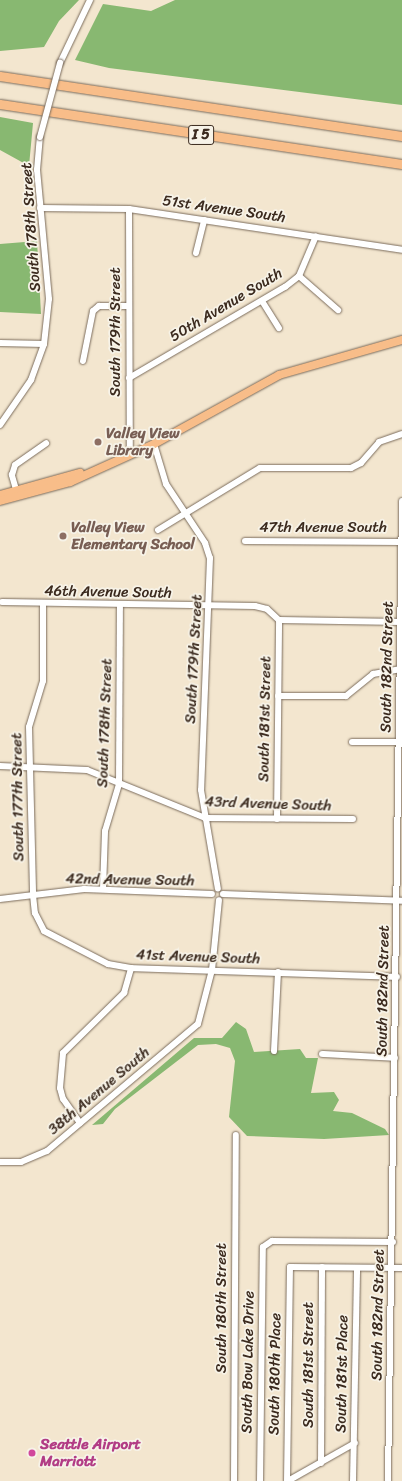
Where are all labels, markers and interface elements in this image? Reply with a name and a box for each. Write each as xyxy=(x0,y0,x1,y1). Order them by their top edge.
road number: I 5 xyxy=(188,123,214,147)
street label: South 178th Street xyxy=(18,162,44,292)
street label: 51st Avenue South xyxy=(161,191,287,227)
street label: 50th Avenue South xyxy=(166,264,286,346)
street label: South 179th Street xyxy=(107,267,125,397)
place label: Valley View Library xyxy=(106,424,180,459)
marker: Valley View Library xyxy=(93,437,103,447)
place label: Valley View Elementary School xyxy=(71,518,195,553)
street label: 47th Avenue South xyxy=(259,519,387,537)
marker: Valley View Elementary School xyxy=(58,531,68,541)
street label: 46th Avenue South xyxy=(44,582,172,602)
street label: South 179th Street xyxy=(182,594,206,724)
street label: South 182nd Street xyxy=(377,601,397,733)
street label: South 181st Street xyxy=(255,656,275,782)
street label: South 178th Street xyxy=(94,658,116,788)
street label: South 177th Street xyxy=(8,732,28,862)
street label: 43rd Avenue South xyxy=(204,793,332,815)
street label: 42nd Avenue South xyxy=(65,870,195,890)
street label: South 182nd Street xyxy=(373,925,393,1057)
street label: 41st Avenue South xyxy=(136,946,260,968)
street label: 38th Avenue South xyxy=(45,1043,153,1139)
street label: South 180th Street xyxy=(213,1243,231,1373)
street label: South 182nd Street xyxy=(368,1249,388,1381)
street label: South Bow Lake Drive xyxy=(238,1290,258,1434)
street label: South 181st Street xyxy=(300,1302,318,1428)
street label: South 180th Place xyxy=(265,1312,285,1436)
street label: South 181st Place xyxy=(332,1314,352,1434)
place label: Seattle Airport Marriott xyxy=(40,1435,141,1470)
marker: Seattle Airport Marriott xyxy=(27,1448,37,1458)

